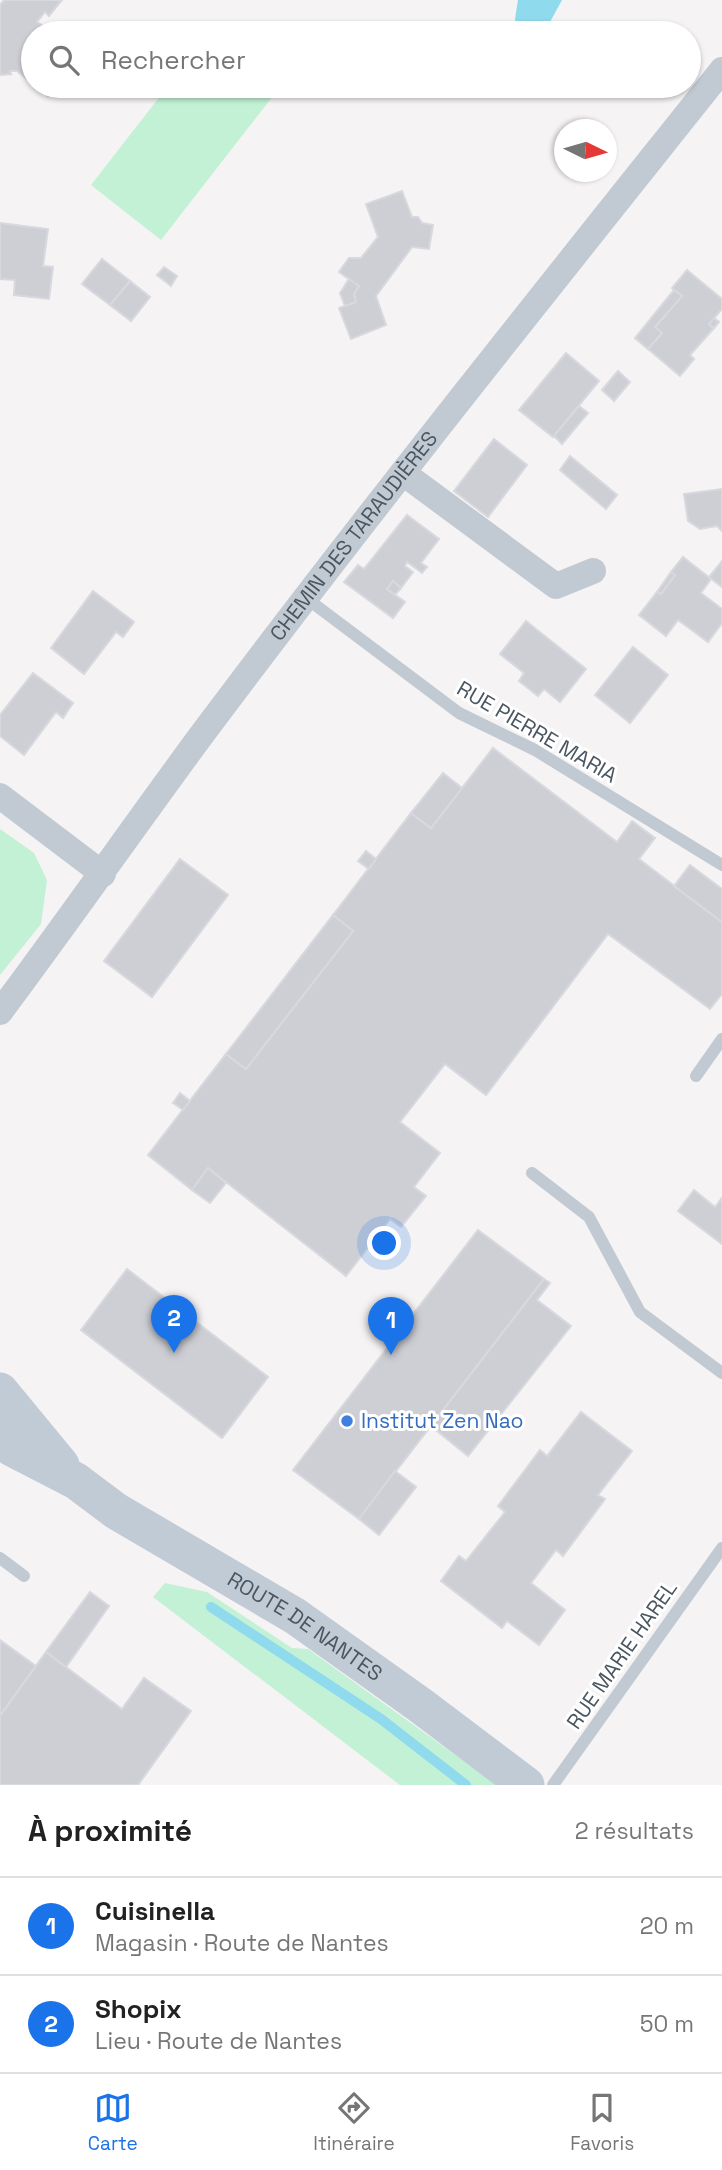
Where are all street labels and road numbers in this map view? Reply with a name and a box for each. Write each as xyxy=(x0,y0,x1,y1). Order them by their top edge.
street label: CHEMIN DES TARAUDIÈRES xyxy=(263,425,443,646)
street label: RUE PIERRE MARIA xyxy=(452,675,622,788)
street label: ROUTE DE NANTES xyxy=(223,1565,388,1687)
street label: RUE MARIE HAREL xyxy=(560,1575,683,1734)

